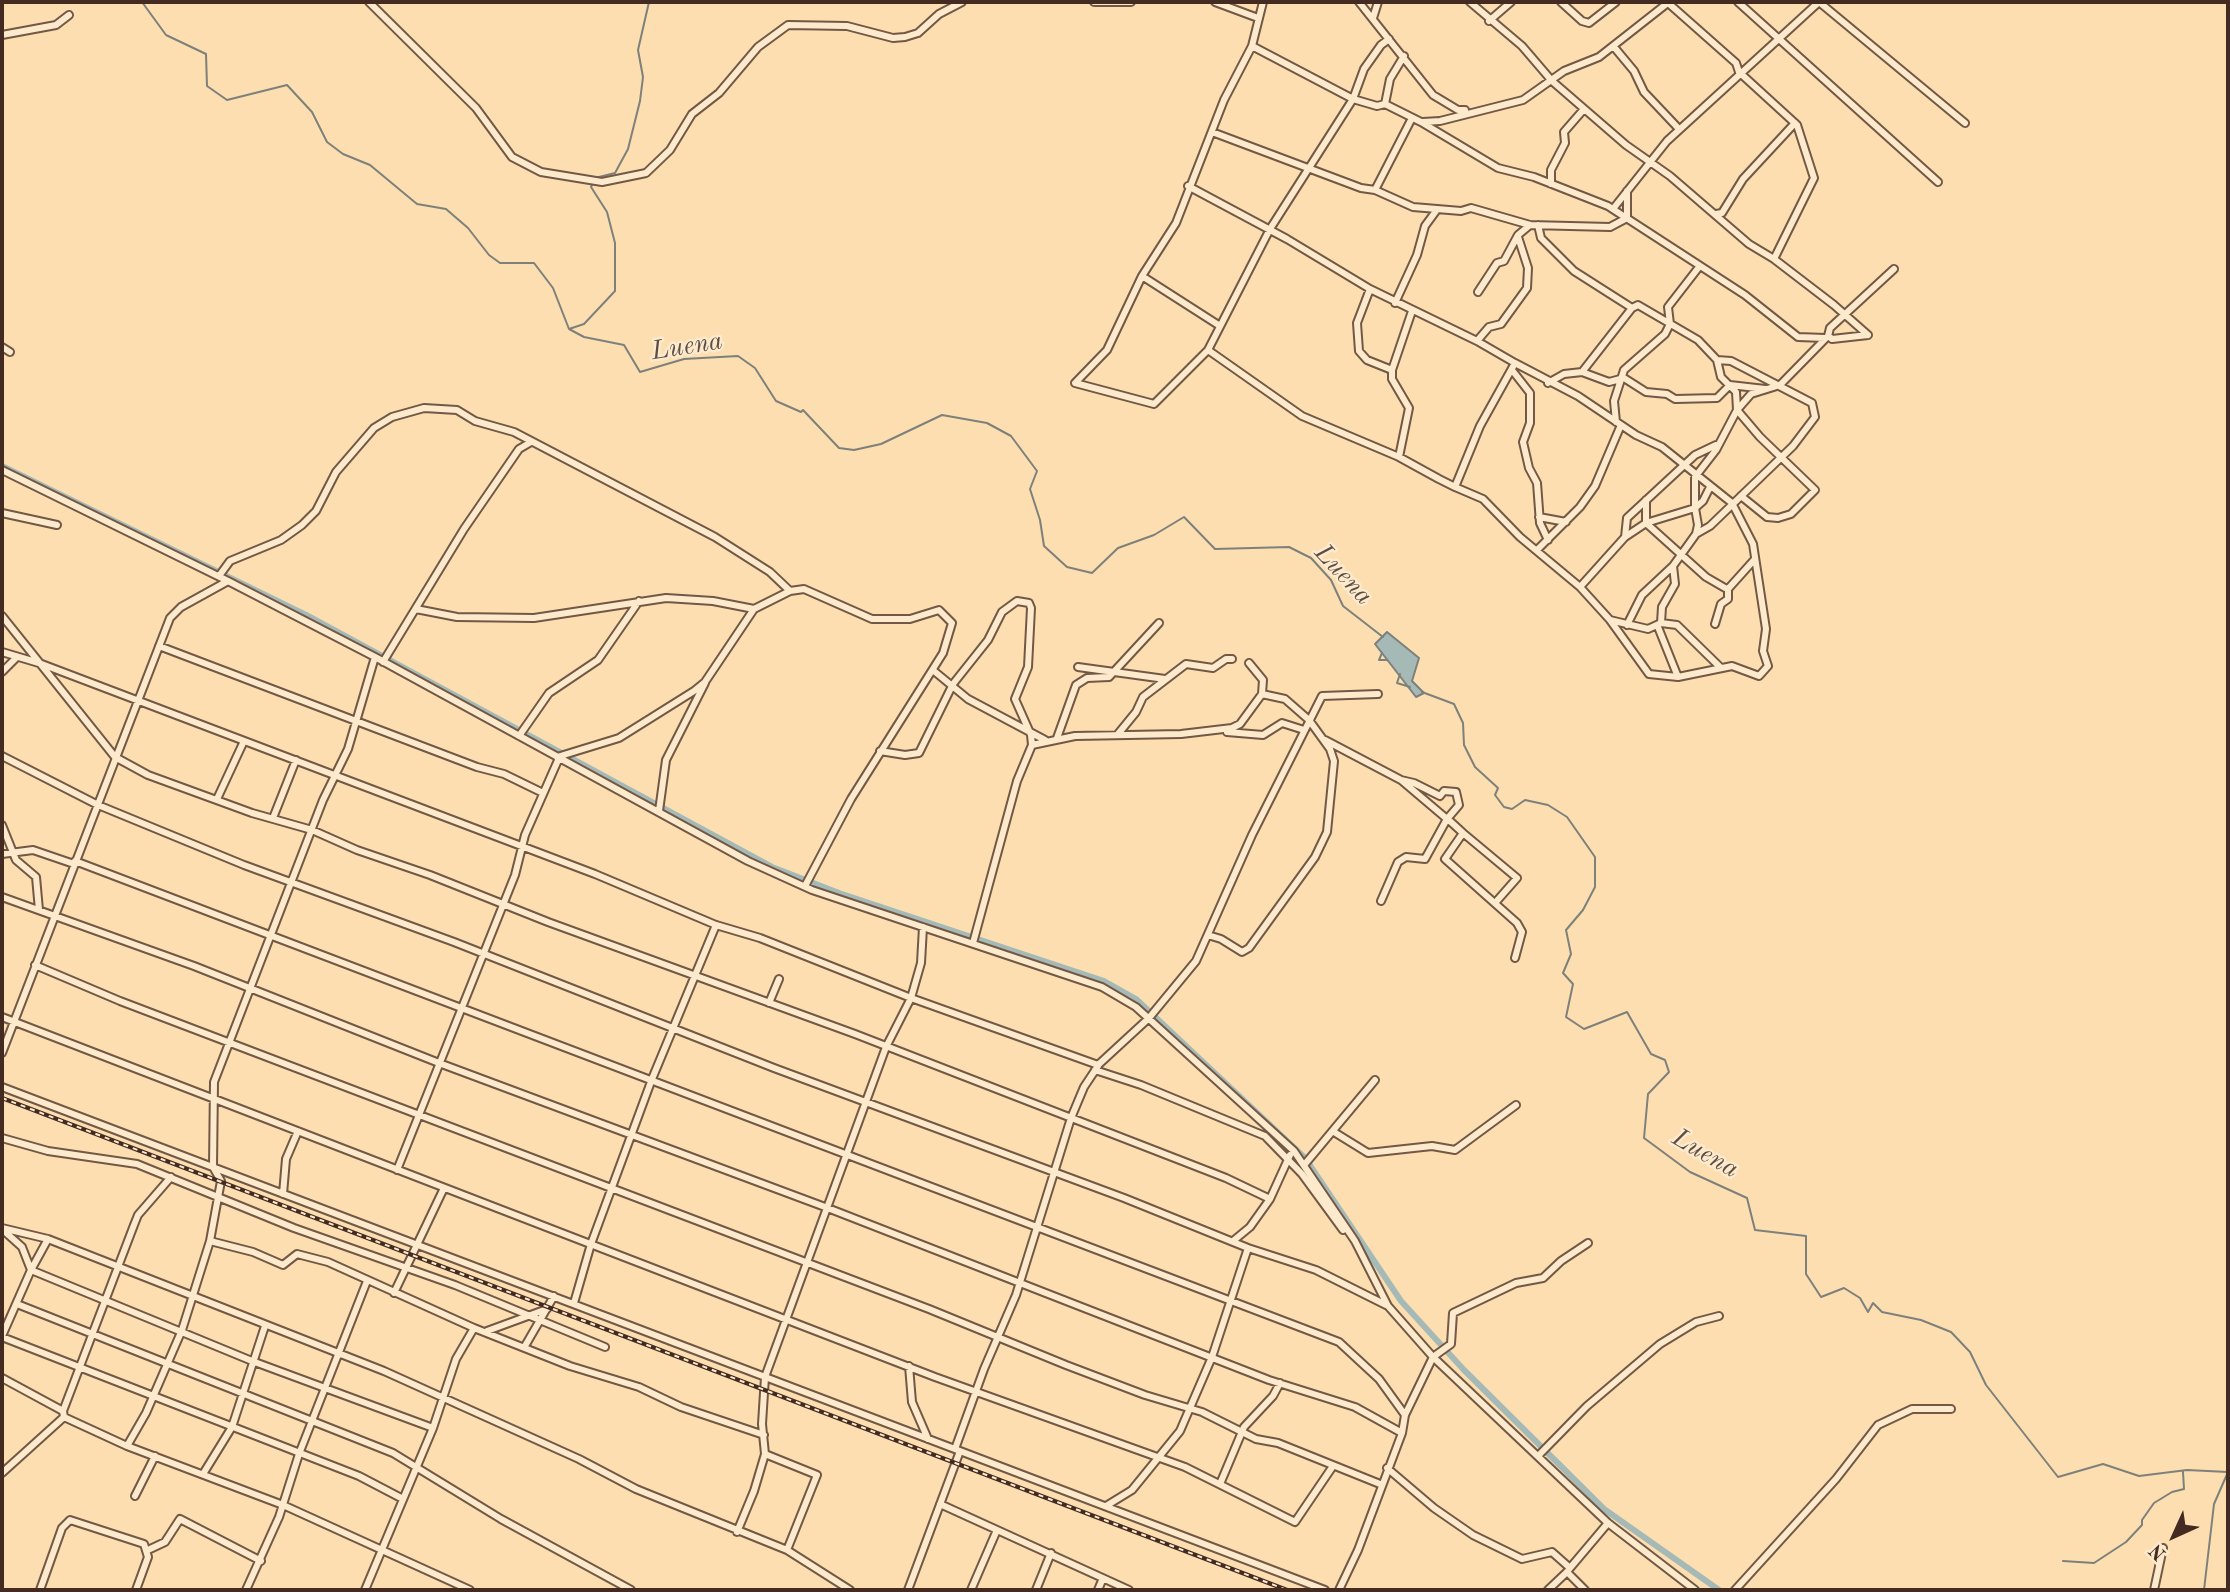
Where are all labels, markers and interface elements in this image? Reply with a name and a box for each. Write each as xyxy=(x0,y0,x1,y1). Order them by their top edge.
water label: Luena xyxy=(649,326,725,368)
water label: Luena xyxy=(1307,538,1379,612)
water label: Luena xyxy=(1666,1122,1744,1186)
north arrow xyxy=(2139,1501,2209,1571)
text: N xyxy=(2147,1539,2171,1563)

